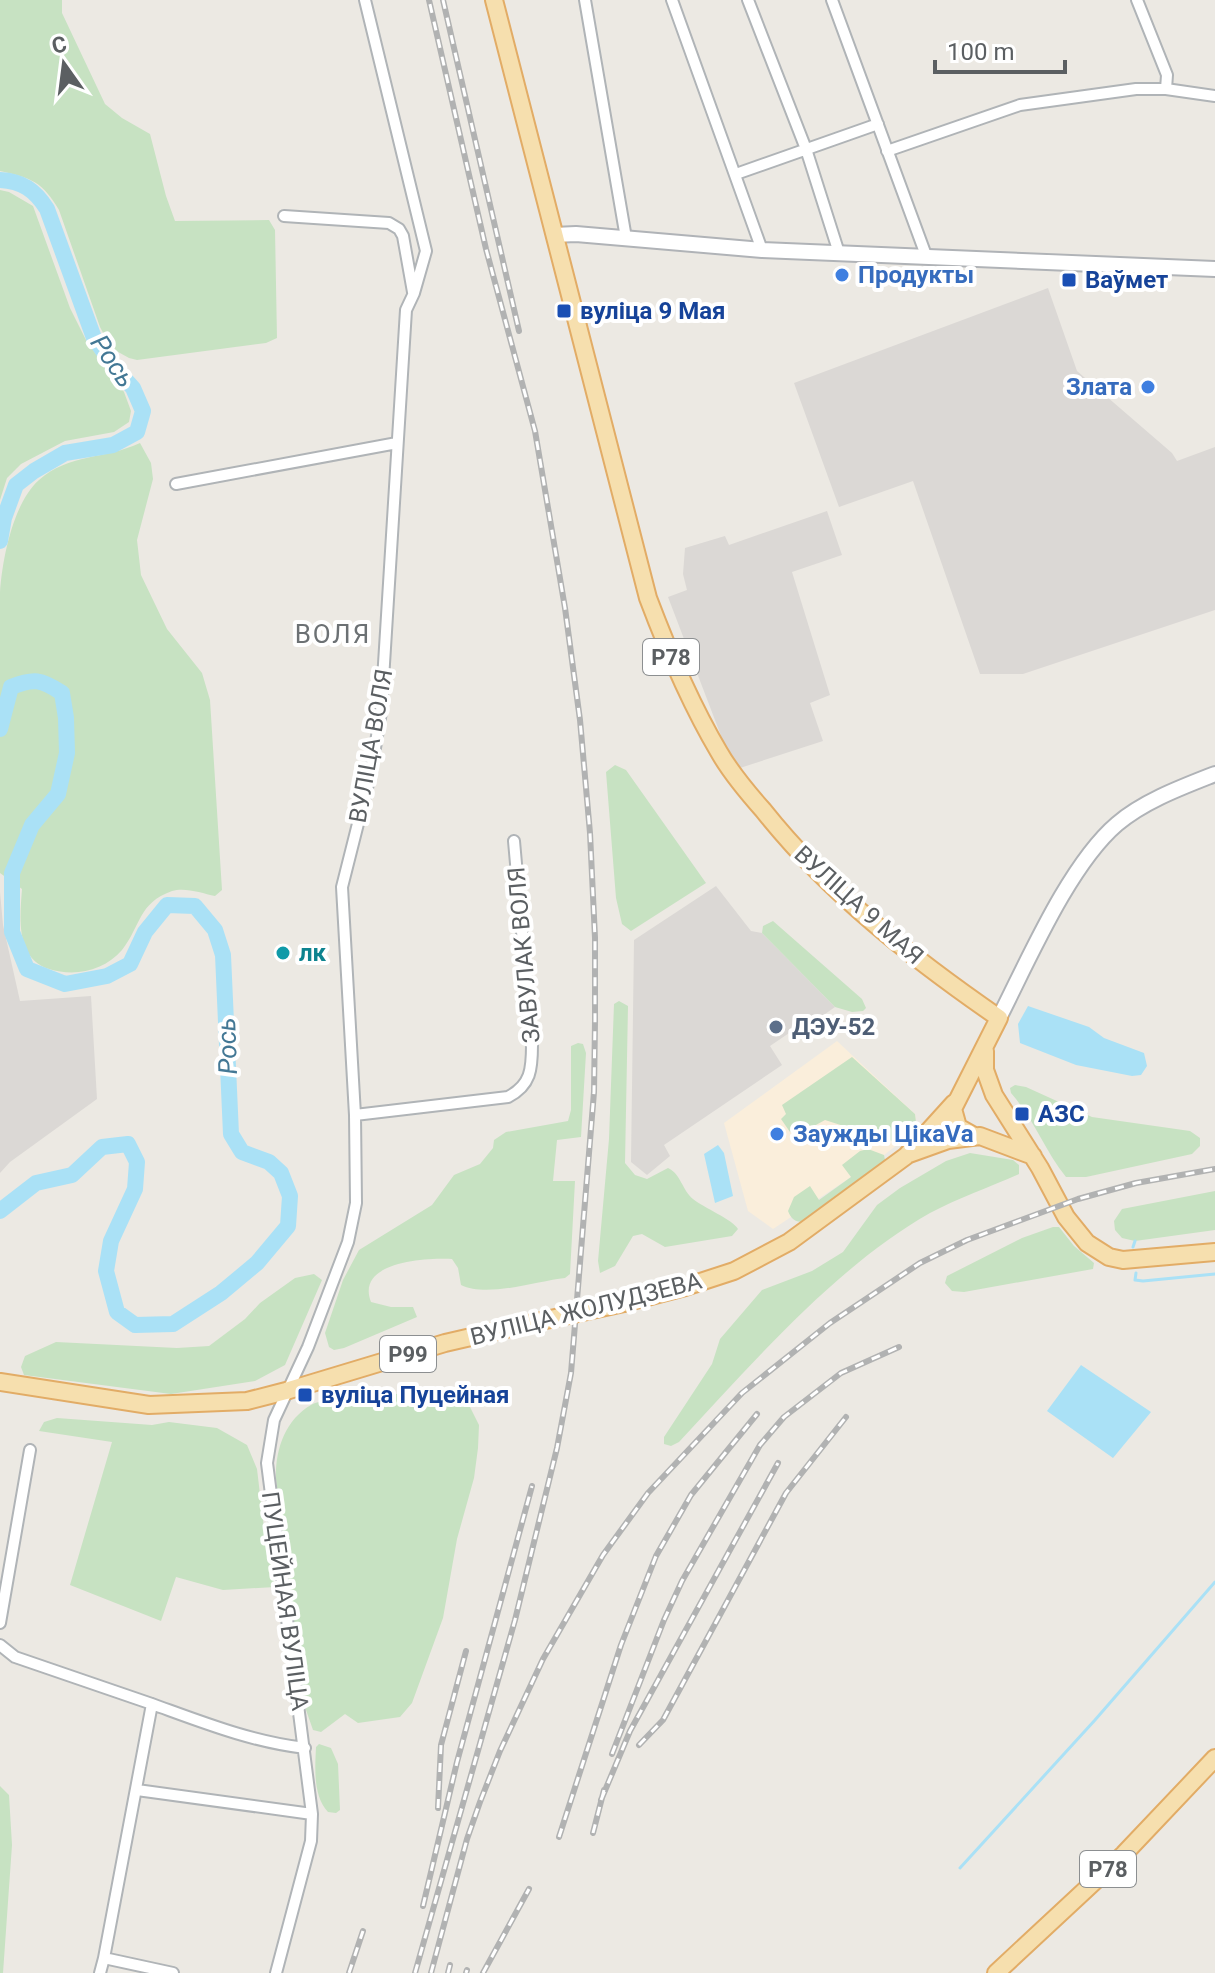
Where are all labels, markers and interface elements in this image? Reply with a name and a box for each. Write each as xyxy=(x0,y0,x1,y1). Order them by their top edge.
north arrow xyxy=(24,24,104,104)
scale bar xyxy=(935,24,1065,74)
text: С xyxy=(49,31,69,59)
text: 100 m xyxy=(947,38,1014,66)
place label: Продукты xyxy=(858,261,974,289)
marker: Продукты xyxy=(833,266,851,284)
place label: Ваўмет xyxy=(1085,266,1168,294)
marker: Ваўмет xyxy=(1060,271,1078,289)
place label: вуліца 9 Мая xyxy=(580,297,725,325)
marker: вуліца 9 Мая xyxy=(555,302,573,320)
water label: Рось xyxy=(85,329,141,393)
place label: Злата xyxy=(1066,373,1132,401)
marker: Злата xyxy=(1139,378,1157,396)
district label: ВОЛЯ xyxy=(295,619,371,649)
road number: Р78 xyxy=(643,639,699,675)
street label: ВУЛІЦА ВОЛЯ xyxy=(344,667,398,825)
street label: ВУЛІЦА 9 МАЯ xyxy=(789,840,929,970)
street label: ЗАВУЛАК ВОЛЯ xyxy=(502,866,546,1044)
place label: лк xyxy=(299,939,327,967)
marker: лк xyxy=(274,944,292,962)
place label: ДЭУ-52 xyxy=(792,1013,875,1041)
water label: Рось xyxy=(211,1017,243,1075)
marker: ДЭУ-52 xyxy=(767,1018,785,1036)
place label: АЗС xyxy=(1038,1100,1085,1128)
marker: АЗС xyxy=(1013,1105,1031,1123)
place label: Заужды ЦікаVа xyxy=(793,1120,974,1148)
marker: Заужды ЦікаVа xyxy=(768,1125,786,1143)
street label: ВУЛІЦА ЖОЛУДЗЕВА xyxy=(467,1267,705,1351)
road number: Р99 xyxy=(380,1336,436,1372)
place label: вуліца Пуцейная xyxy=(321,1381,509,1409)
marker: вуліца Пуцейная xyxy=(296,1386,314,1404)
street label: ПУЦЕЙНАЯ ВУЛІЦА xyxy=(256,1490,314,1713)
road number: Р78 xyxy=(1080,1851,1136,1887)

